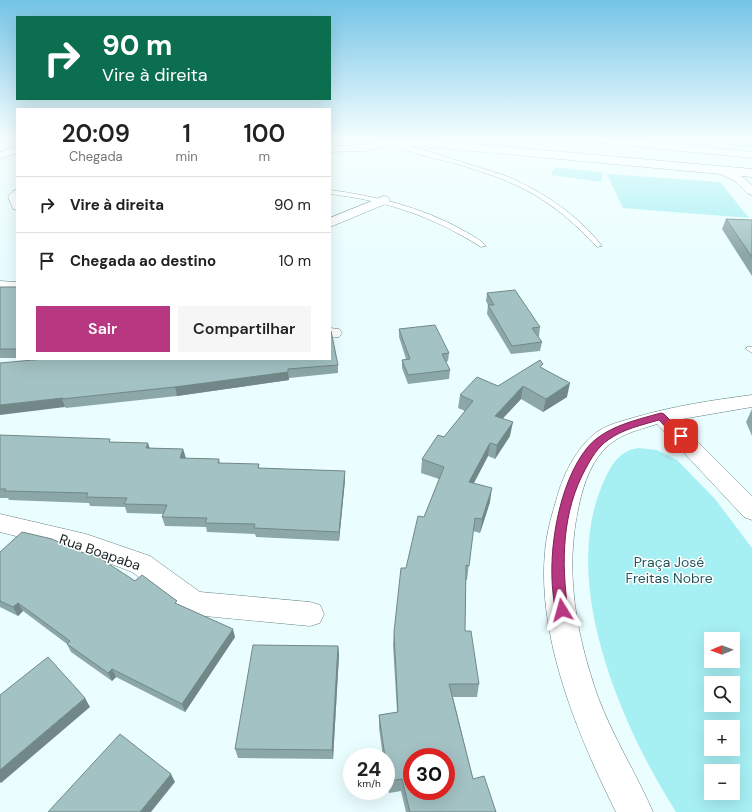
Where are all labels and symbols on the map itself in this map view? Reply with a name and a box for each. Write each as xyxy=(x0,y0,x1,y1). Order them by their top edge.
pin xyxy=(664,419,698,453)
street label: Rua Boapaba xyxy=(57,530,143,574)
park label: Praça José Freitas Nobre xyxy=(625,553,713,587)
position arrow xyxy=(541,589,583,631)
north arrow xyxy=(704,632,740,668)
speed limit sign: 30 xyxy=(403,748,455,800)

